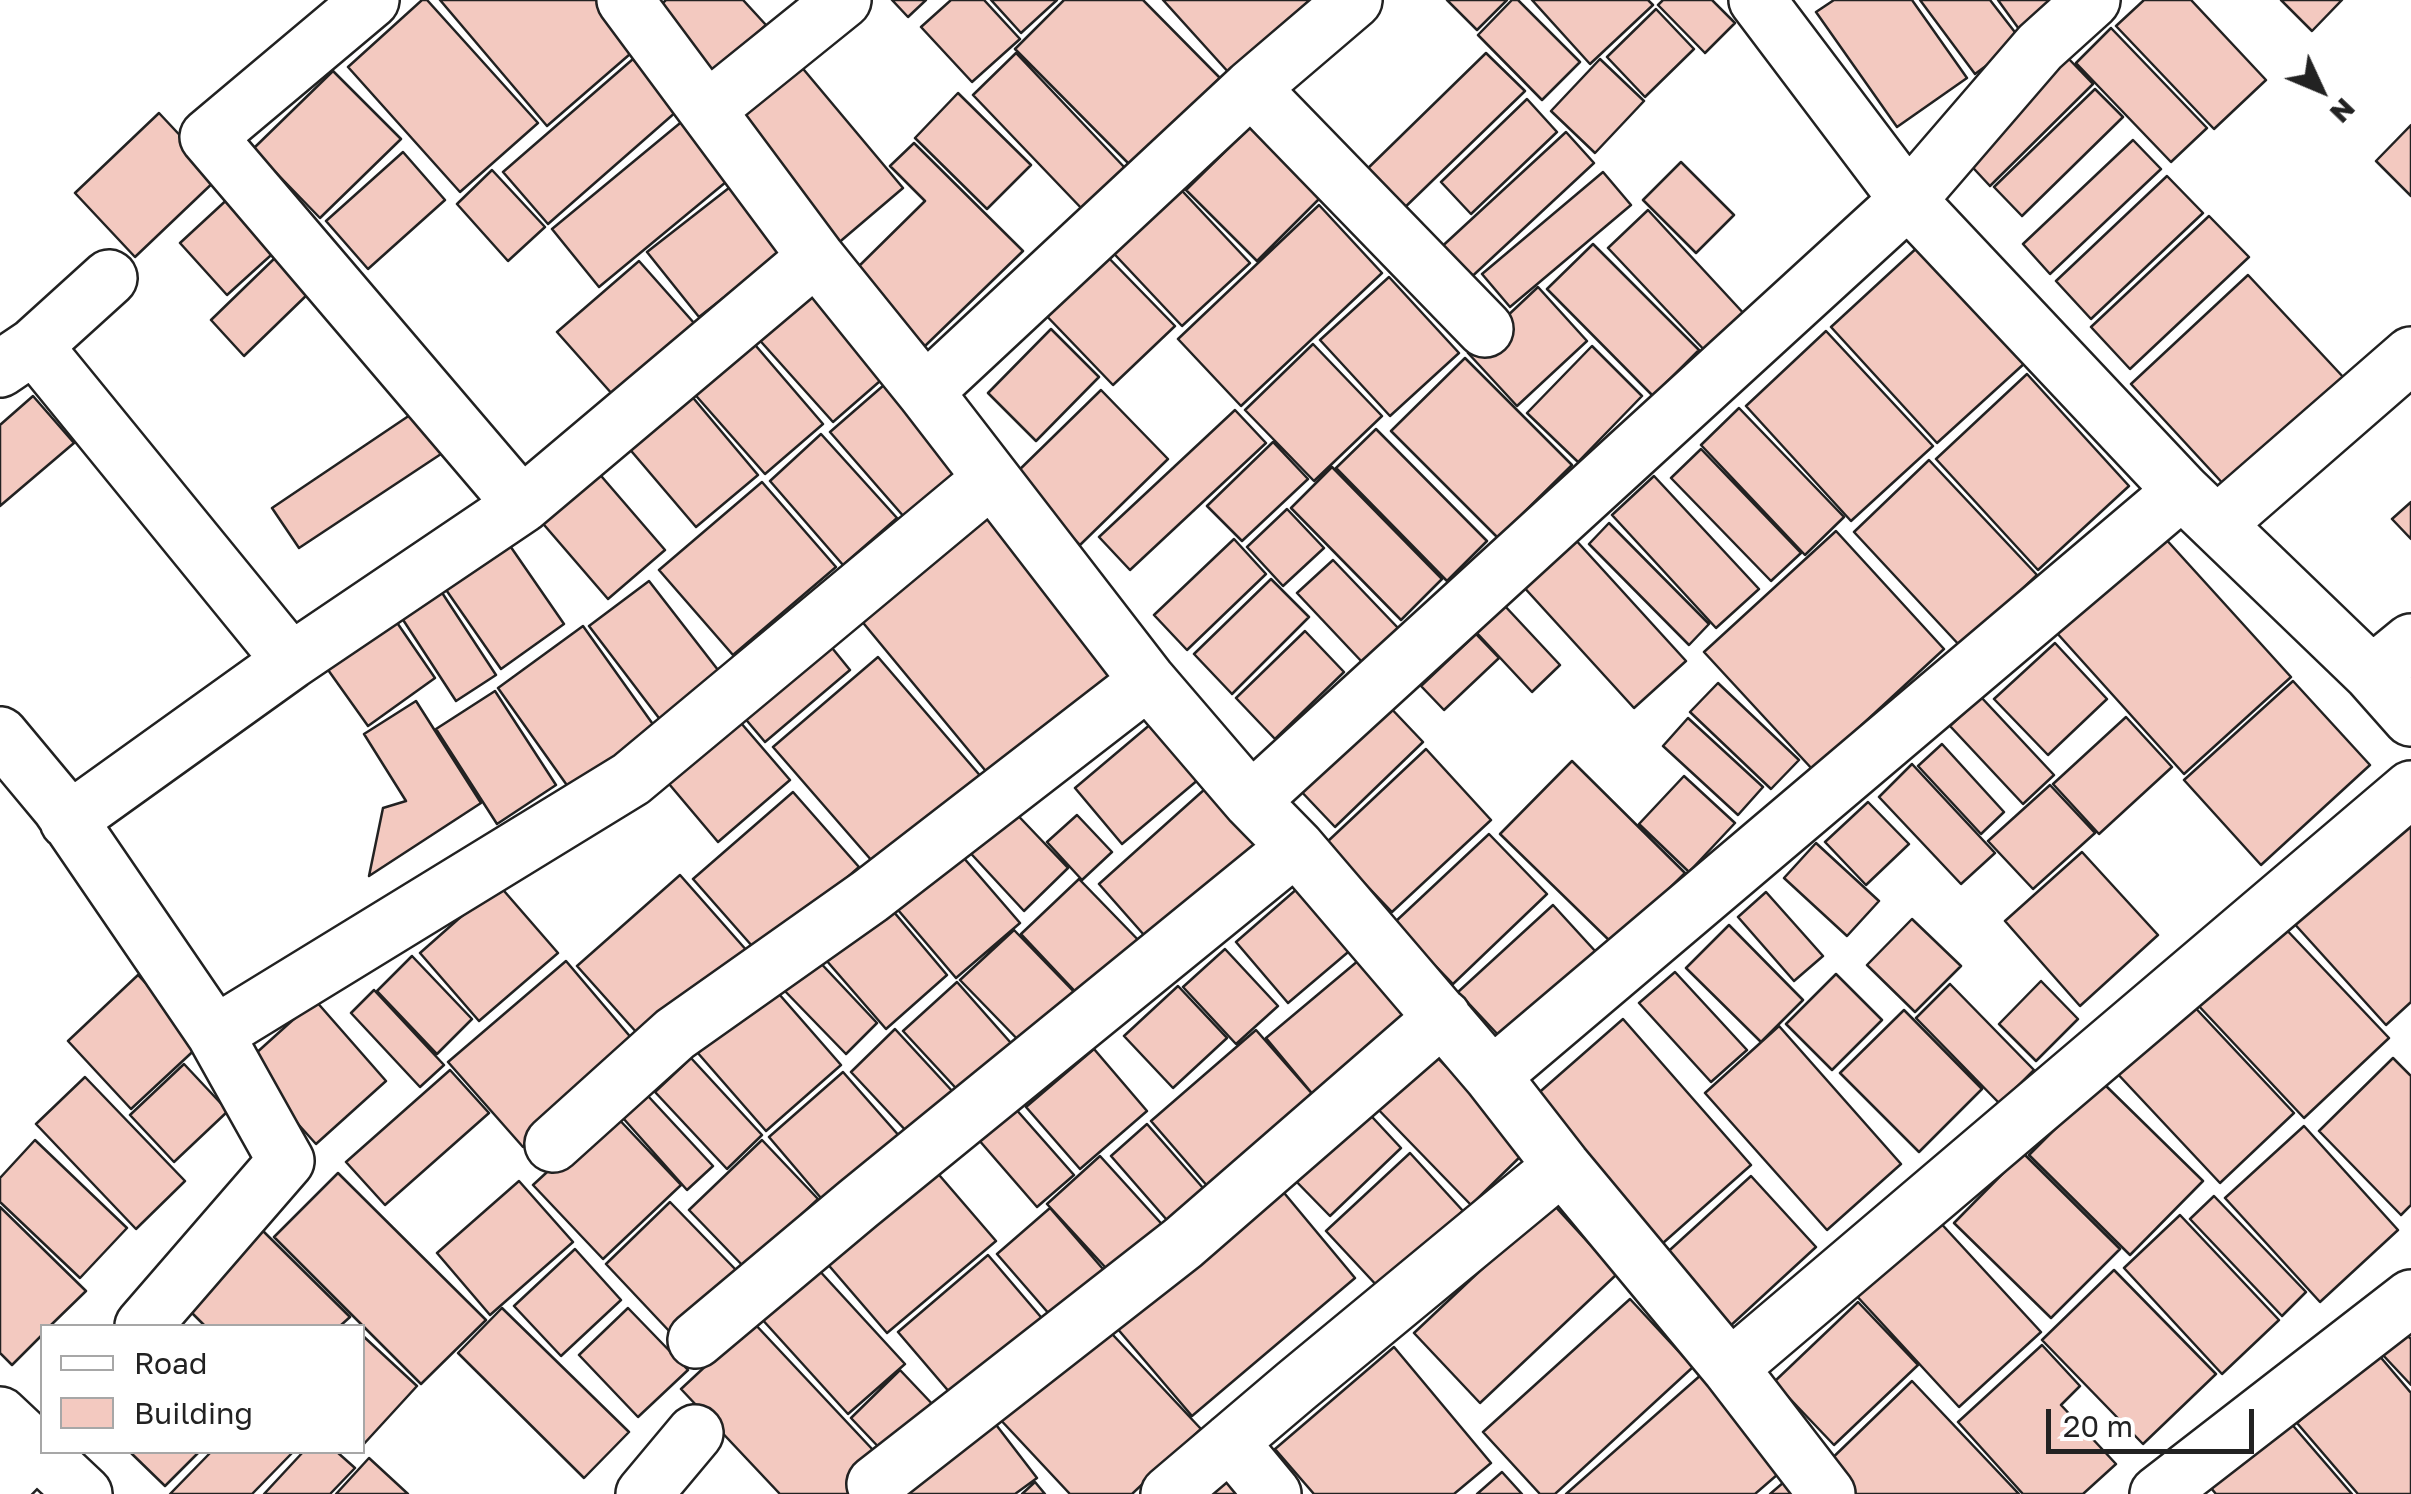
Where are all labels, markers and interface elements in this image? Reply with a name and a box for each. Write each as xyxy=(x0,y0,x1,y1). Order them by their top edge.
north arrow xyxy=(2271,40,2371,140)
text: N xyxy=(2324,92,2362,130)
legend xyxy=(40,1324,365,1454)
text: Road xyxy=(134,1345,208,1381)
scale bar xyxy=(2051,1389,2258,1451)
text: Building xyxy=(134,1395,253,1431)
text: 20 m xyxy=(2063,1408,2133,1444)

